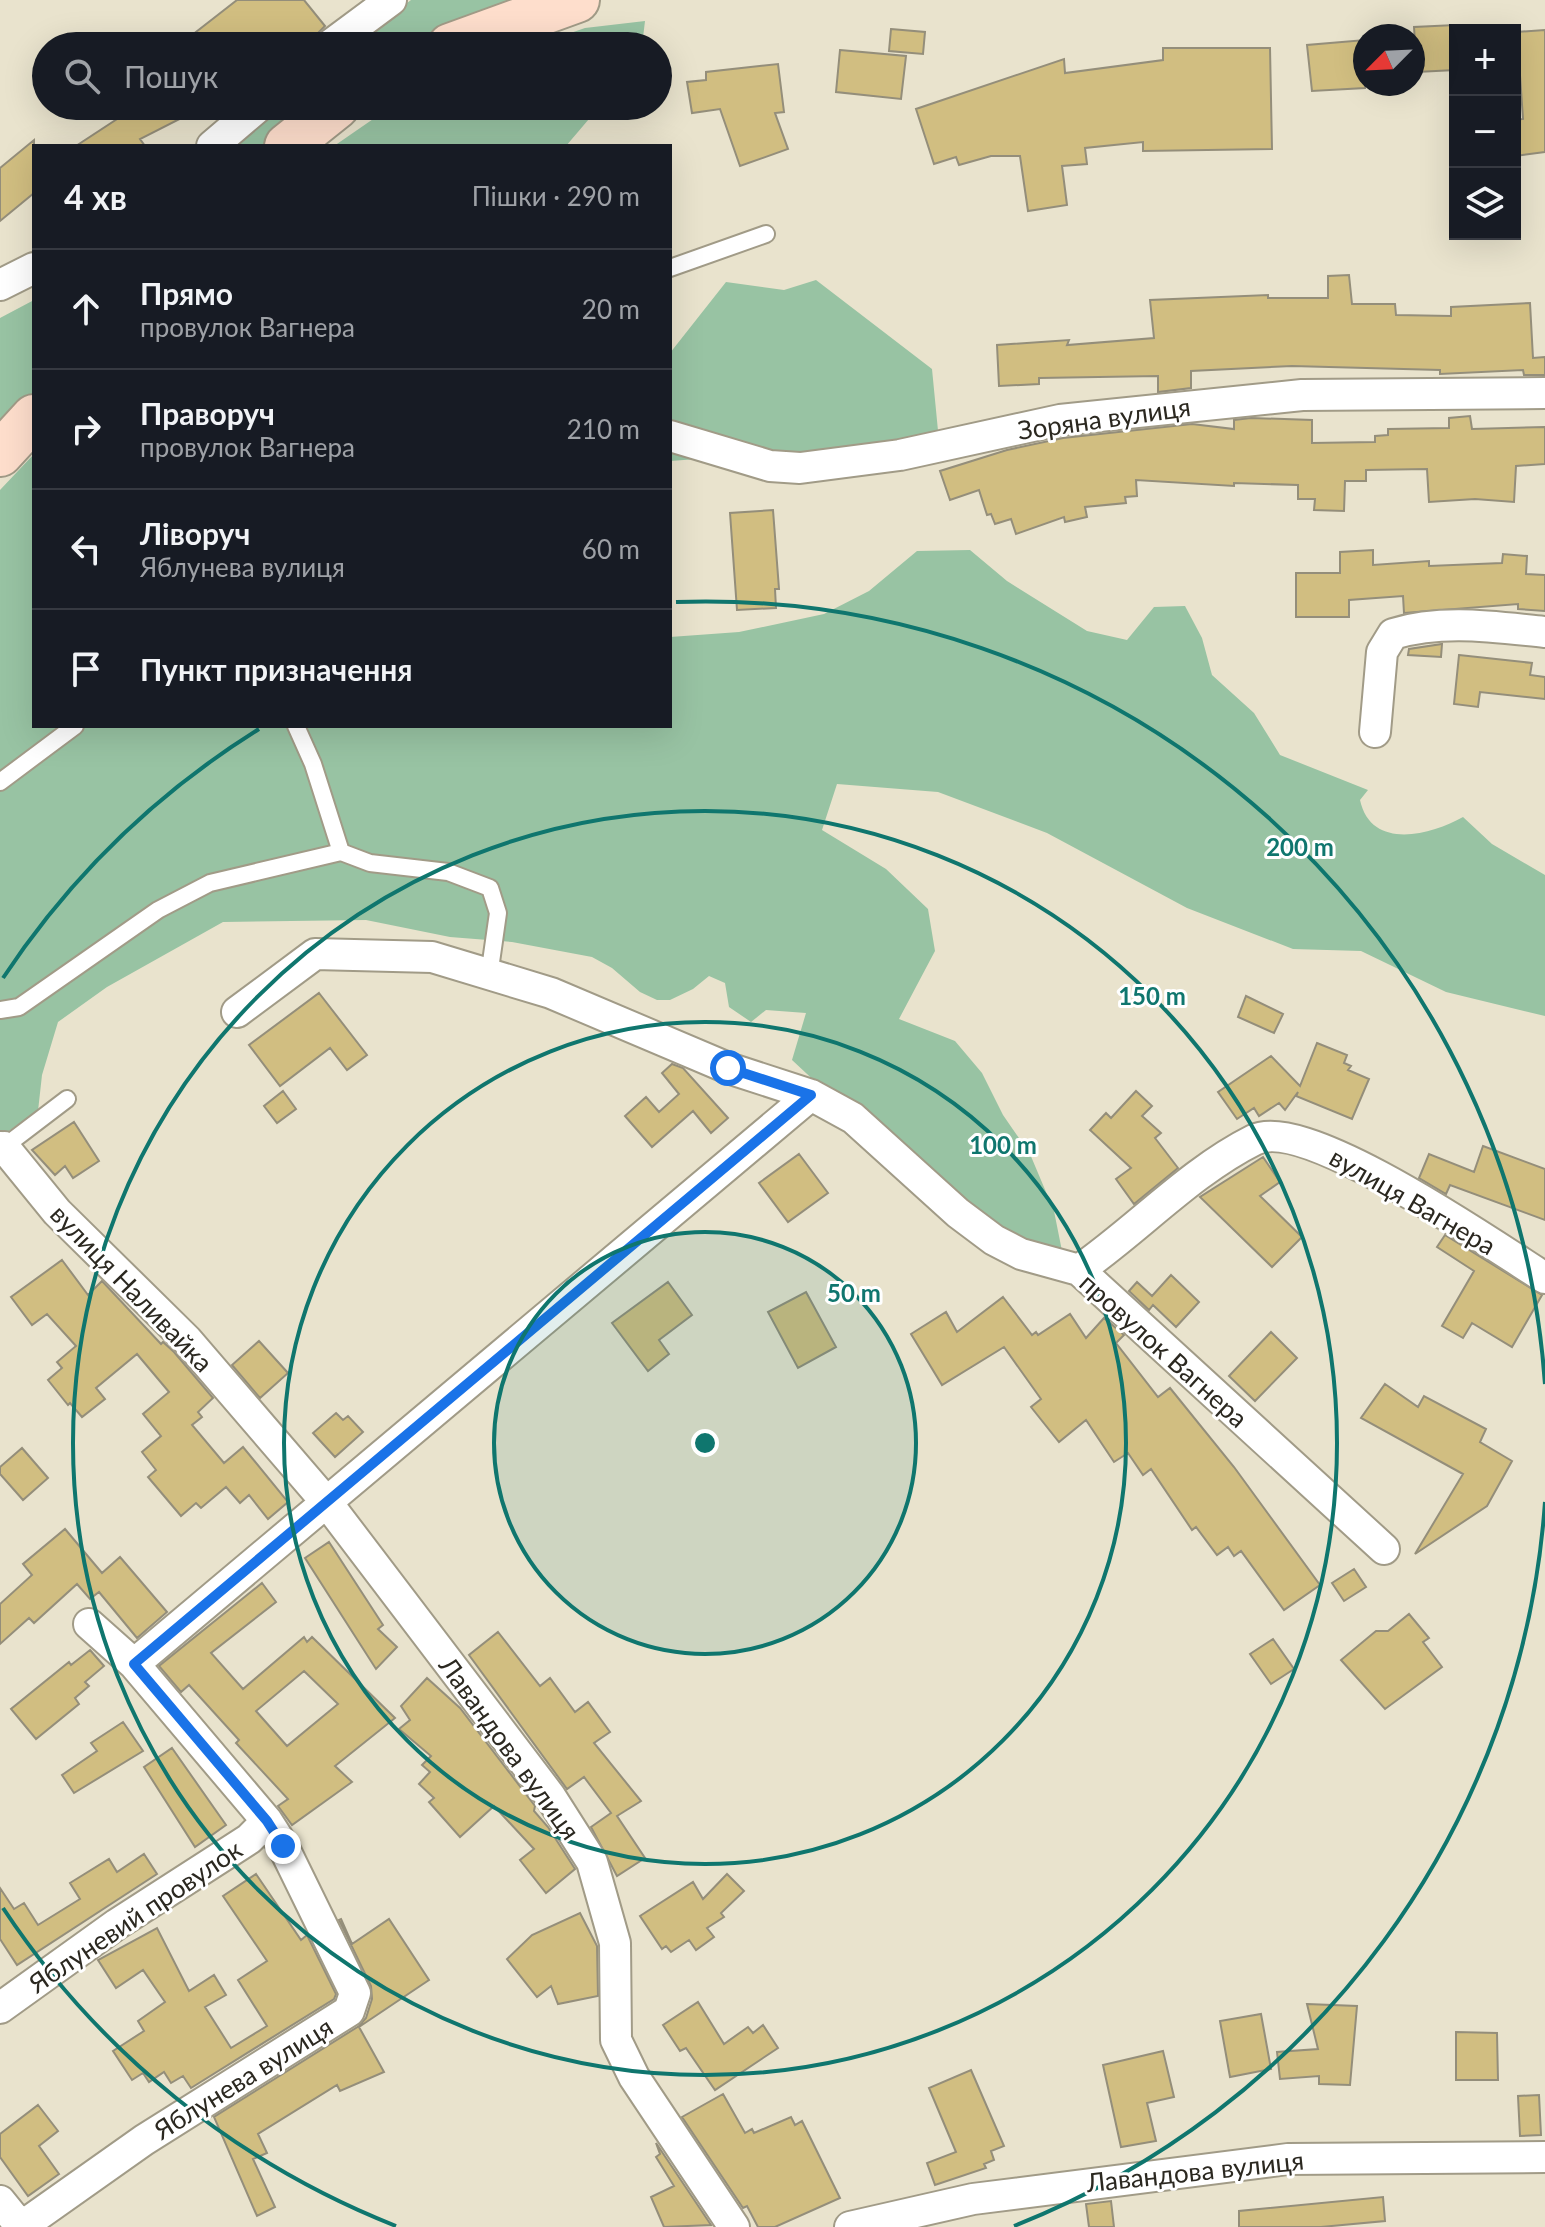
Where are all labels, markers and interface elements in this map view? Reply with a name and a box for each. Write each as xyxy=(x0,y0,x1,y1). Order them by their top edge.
north arrow xyxy=(1353,24,1425,96)
map controls xyxy=(1449,24,1521,240)
button: + xyxy=(1449,24,1521,96)
search box xyxy=(32,32,672,120)
icon: search xyxy=(60,54,104,98)
text: Пошук xyxy=(124,58,218,94)
button: − xyxy=(1449,96,1521,168)
button: layers xyxy=(1449,168,1521,240)
text: 4 хв xyxy=(64,176,127,217)
text: Пішки · 290 m xyxy=(472,180,640,212)
text: Прямо xyxy=(140,275,233,311)
icon: ahead xyxy=(64,287,108,331)
text: 20 m xyxy=(582,293,640,325)
text: провулок Вагнера xyxy=(140,311,355,343)
street label: Зоряна вулиця xyxy=(1015,390,1193,446)
text: Праворуч xyxy=(140,395,275,431)
icon: right xyxy=(64,407,108,451)
text: 210 m xyxy=(567,413,640,445)
text: провулок Вагнера xyxy=(140,431,355,463)
text: Ліворуч xyxy=(140,515,250,551)
icon: left xyxy=(64,527,108,571)
text: 60 m xyxy=(582,533,640,565)
text: Яблунева вулиця xyxy=(140,551,345,583)
icon: arrive xyxy=(64,647,108,691)
text: Пункт призначення xyxy=(140,651,413,687)
text: 200 m xyxy=(1266,832,1334,861)
text: 150 m xyxy=(1118,981,1186,1010)
route start xyxy=(710,1050,746,1086)
text: 100 m xyxy=(969,1130,1037,1159)
street label: вулиця Вагнера xyxy=(1324,1141,1502,1261)
street label: вулиця Наливайка xyxy=(44,1198,220,1378)
street label: провулок Вагнера xyxy=(1073,1266,1255,1434)
text: 50 m xyxy=(827,1278,881,1307)
centre of rings xyxy=(691,1429,719,1457)
street label: Лавандова вулиця xyxy=(432,1649,587,1846)
route end xyxy=(265,1828,301,1864)
street label: Яблуневий провулок xyxy=(21,1832,248,2000)
street label: Яблунева вулиця xyxy=(147,2010,338,2146)
street label: Лавандова вулиця xyxy=(1084,2144,1305,2198)

